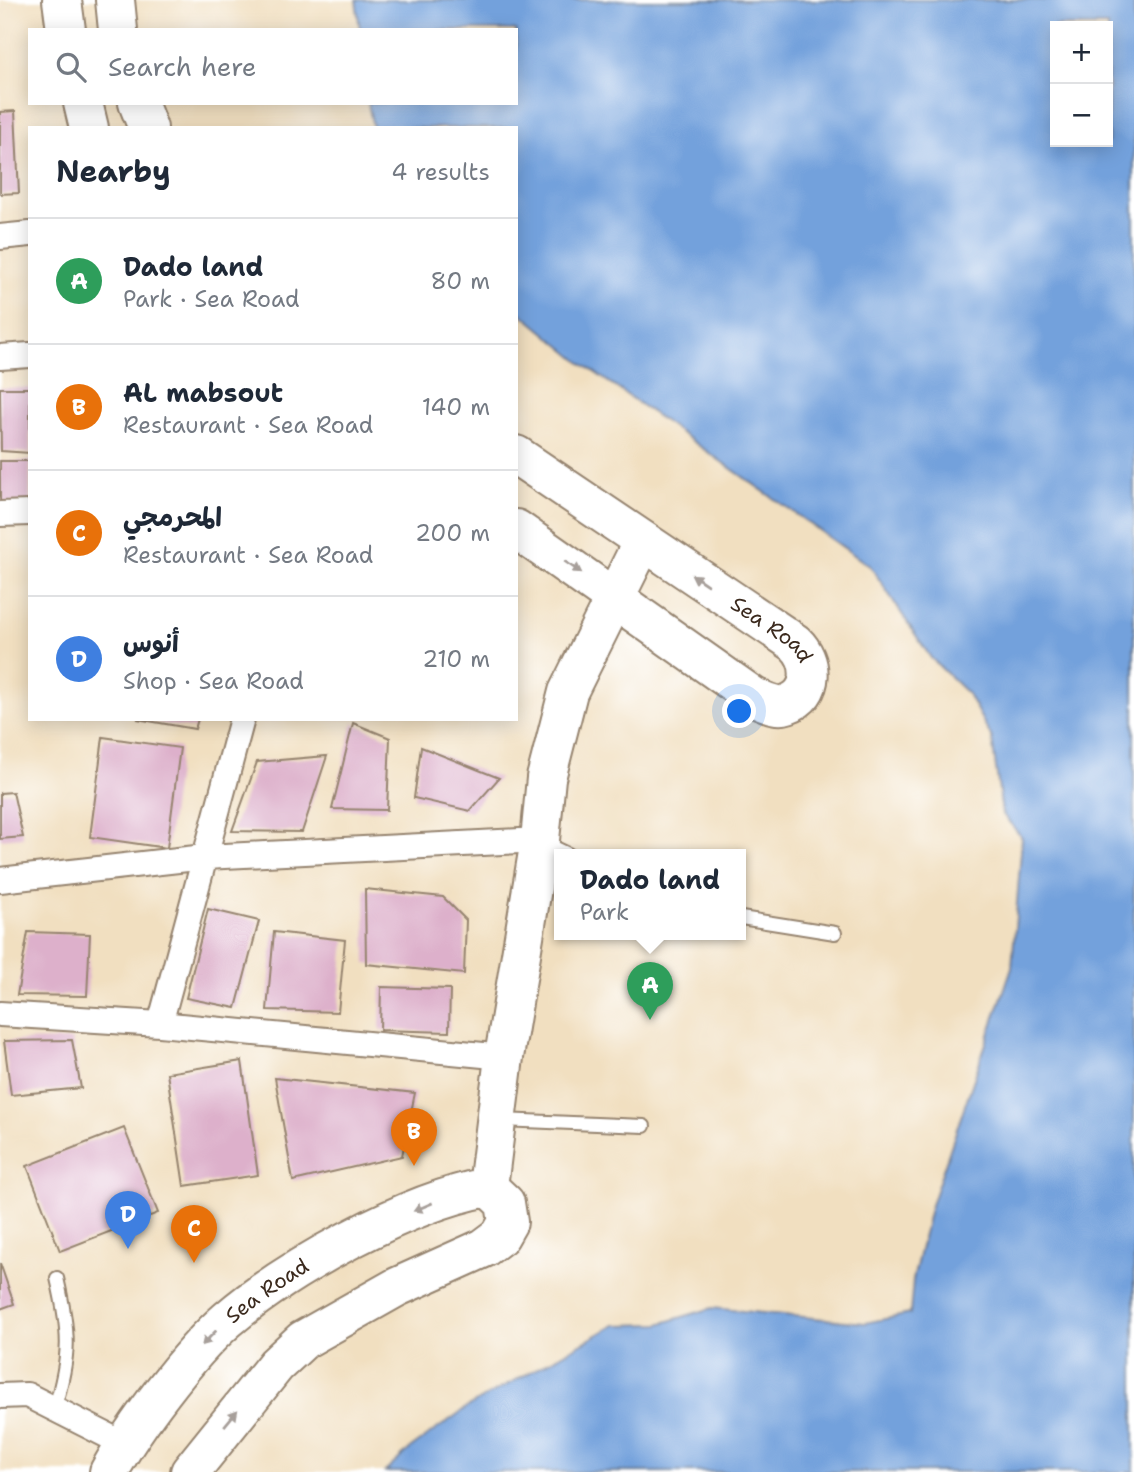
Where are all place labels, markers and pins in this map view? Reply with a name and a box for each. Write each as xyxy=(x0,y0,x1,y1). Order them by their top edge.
pin: A xyxy=(627,962,673,1020)
pin: B xyxy=(391,1108,437,1166)
pin: D xyxy=(105,1191,151,1249)
pin: C xyxy=(171,1205,217,1263)

